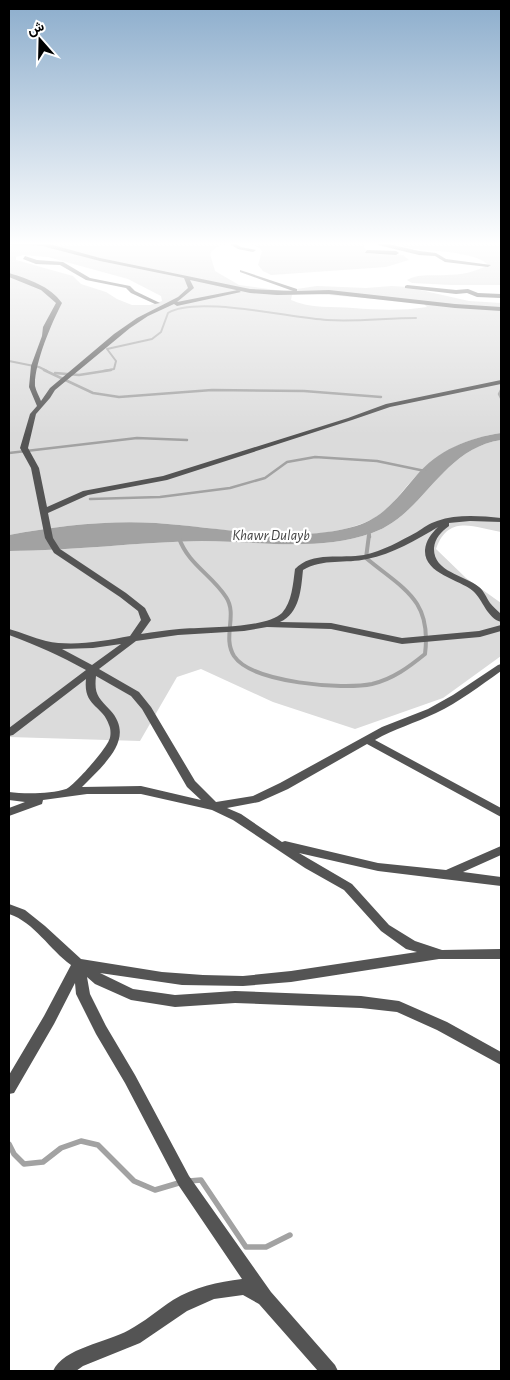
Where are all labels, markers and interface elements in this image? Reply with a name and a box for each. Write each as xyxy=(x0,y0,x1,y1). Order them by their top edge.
north arrow xyxy=(15,15,65,65)
text: ش xyxy=(26,19,47,39)
water label: Khawr Dulayb xyxy=(232,528,310,543)

